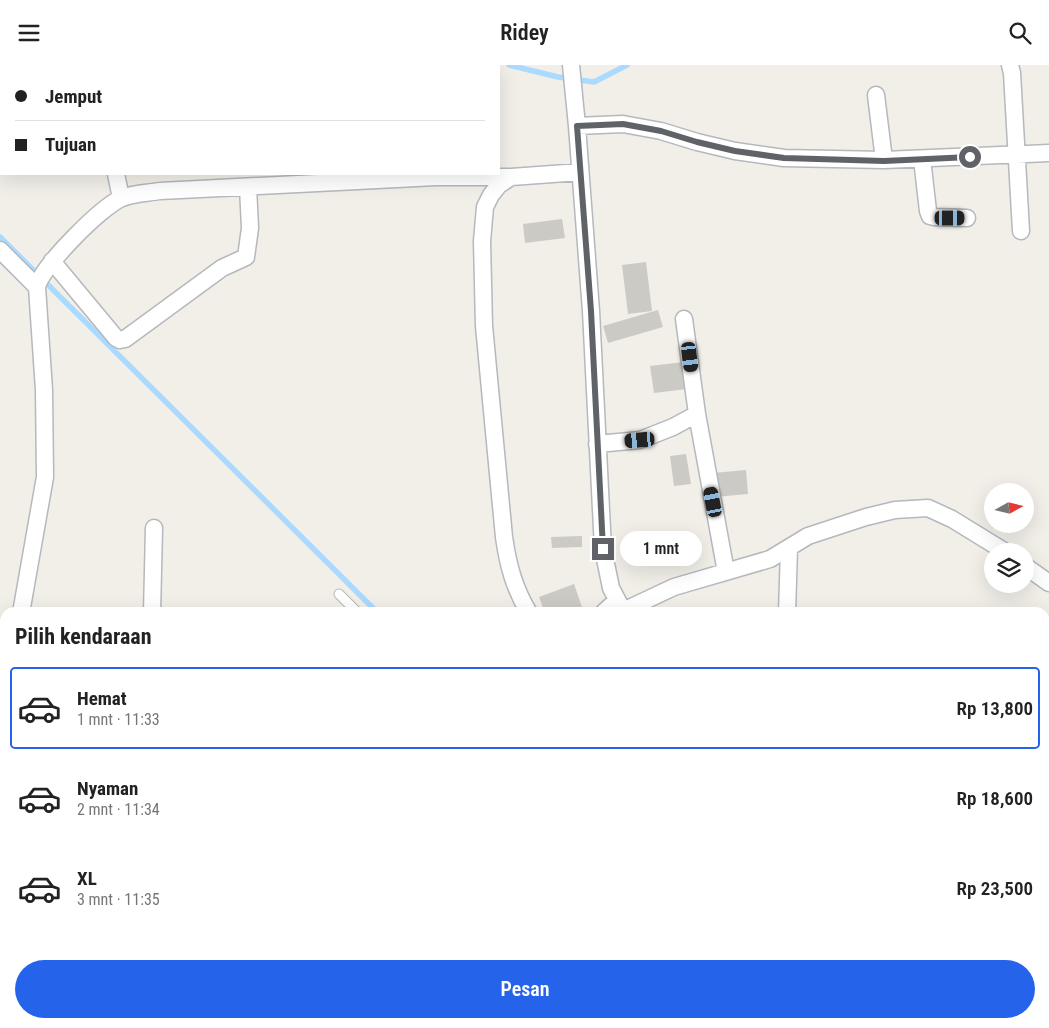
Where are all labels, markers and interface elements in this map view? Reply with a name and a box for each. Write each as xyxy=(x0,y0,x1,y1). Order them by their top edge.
icon: menu xyxy=(15,19,43,47)
icon: search xyxy=(1006,19,1034,47)
text: Ridey xyxy=(500,20,549,45)
text: Jemput xyxy=(45,85,102,108)
text: Tujuan xyxy=(45,133,96,156)
route start xyxy=(959,146,981,168)
car xyxy=(935,211,965,226)
car xyxy=(680,341,699,373)
car xyxy=(624,431,655,449)
north arrow xyxy=(984,483,1034,533)
map controls xyxy=(984,483,1034,593)
car xyxy=(702,486,723,518)
callout: 1 mnt xyxy=(620,531,703,567)
route end xyxy=(592,538,614,560)
text: 1 mnt xyxy=(643,539,679,558)
button: layers xyxy=(984,543,1034,593)
text: Pilih kendaraan xyxy=(15,624,151,649)
icon: car xyxy=(17,686,62,731)
text: Hemat xyxy=(77,687,127,710)
text: Rp 13,800 xyxy=(957,697,1033,720)
text: 1 mnt · 11:33 xyxy=(77,710,160,729)
icon: car xyxy=(17,776,62,821)
text: Nyaman xyxy=(77,777,138,800)
text: Rp 18,600 xyxy=(957,787,1033,810)
text: 2 mnt · 11:34 xyxy=(77,800,160,819)
icon: car xyxy=(17,866,62,911)
text: XL xyxy=(77,867,97,890)
text: Rp 23,500 xyxy=(957,877,1033,900)
text: 3 mnt · 11:35 xyxy=(77,890,160,909)
button: Pesan xyxy=(15,960,1035,1018)

